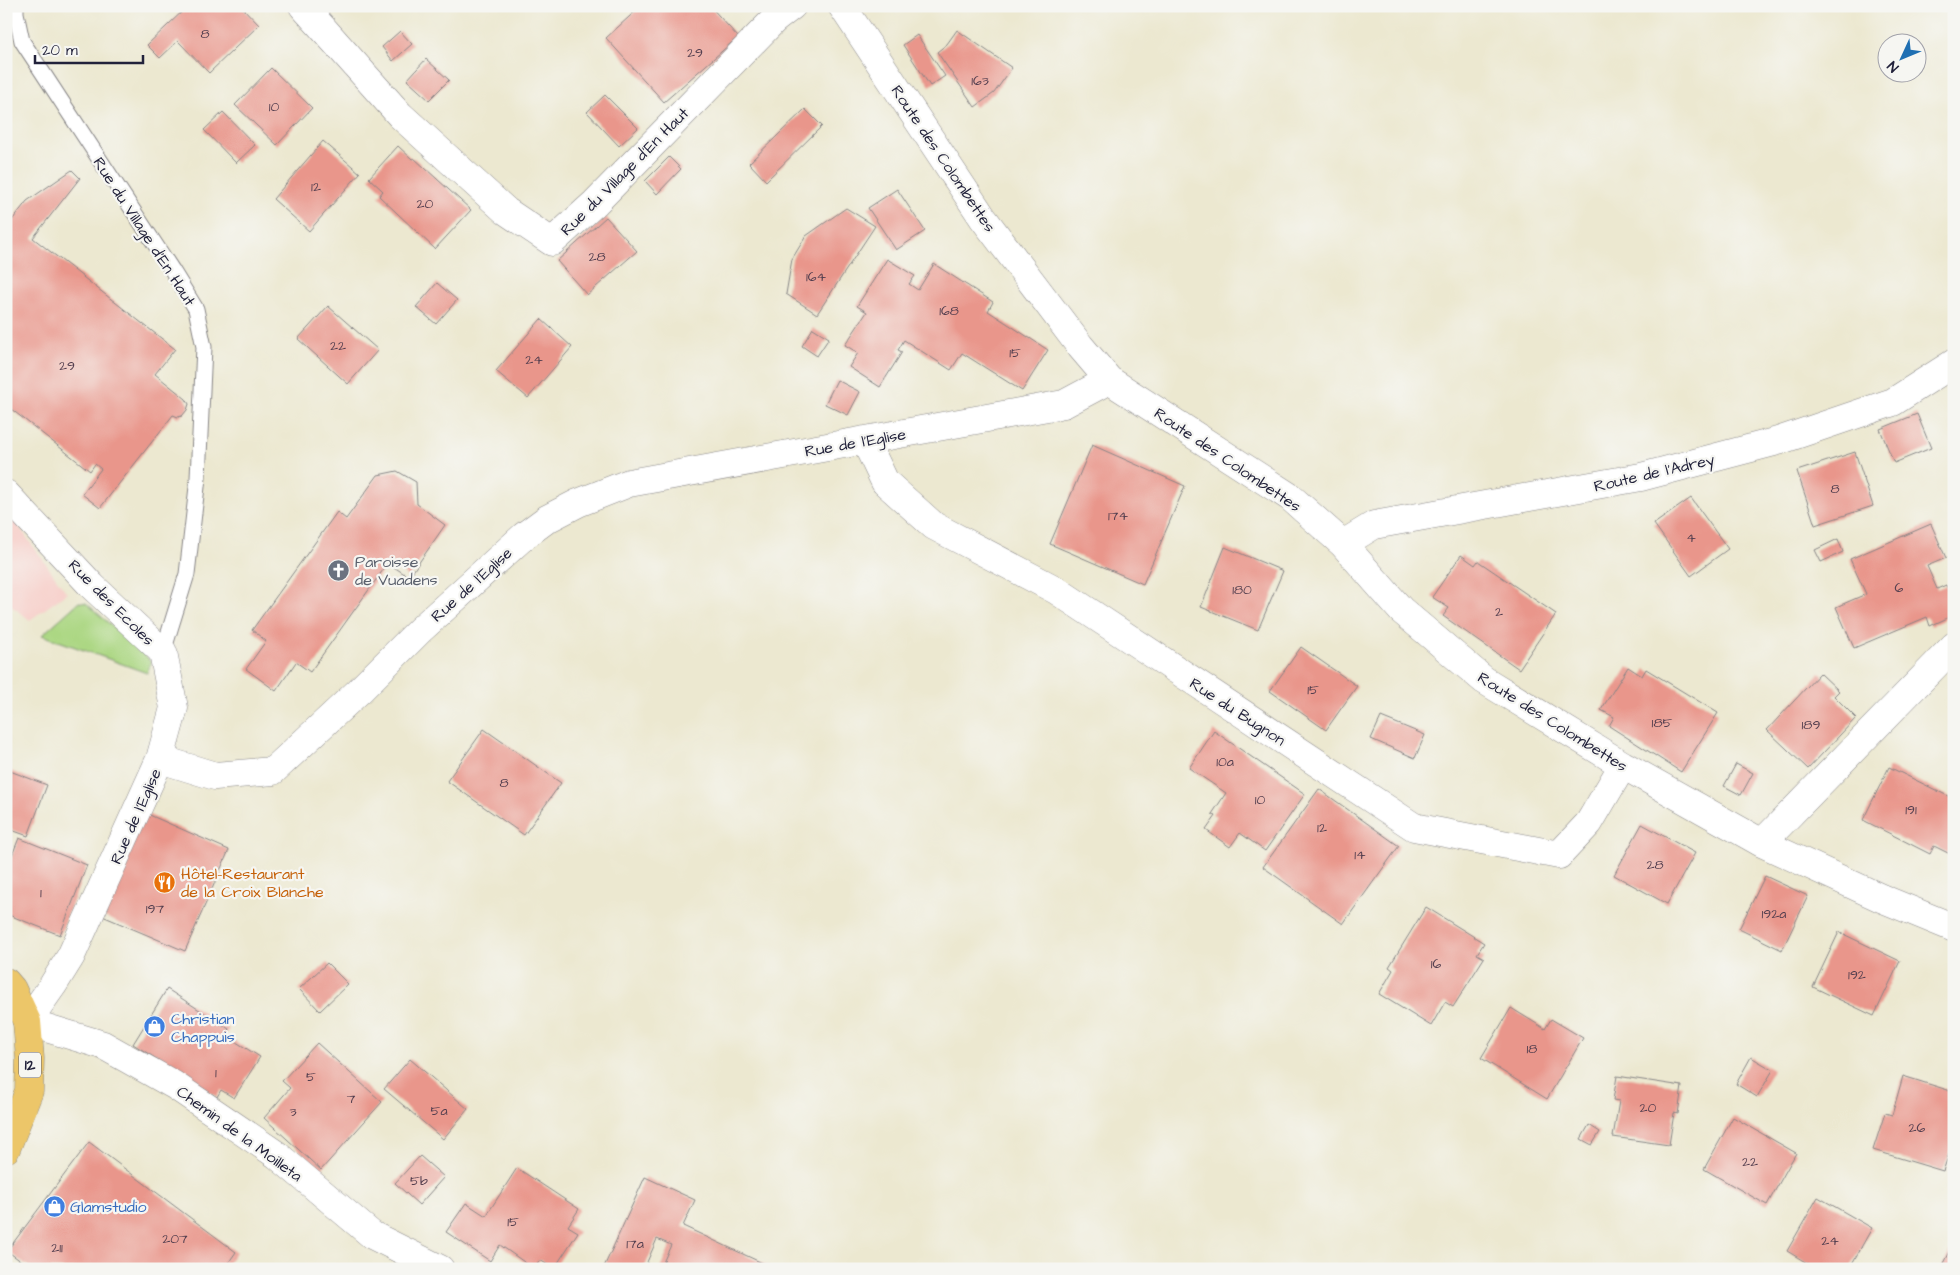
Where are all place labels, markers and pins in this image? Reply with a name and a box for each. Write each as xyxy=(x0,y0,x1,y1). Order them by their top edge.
place label: Paroisse de Vuadens xyxy=(355,551,437,591)
church icon: Paroisse de Vuadens xyxy=(327,558,351,582)
place label: Hôtel-Restaurant de la Croix Blanche xyxy=(181,863,324,903)
restaurant icon: Hôtel-Restaurant de la Croix Blanche xyxy=(153,870,177,894)
place label: Christian Chappuis xyxy=(171,1008,235,1048)
shop icon: Christian Chappuis xyxy=(143,1015,167,1039)
shop icon: Glamstudio xyxy=(42,1194,66,1218)
place label: Glamstudio xyxy=(70,1196,146,1218)

